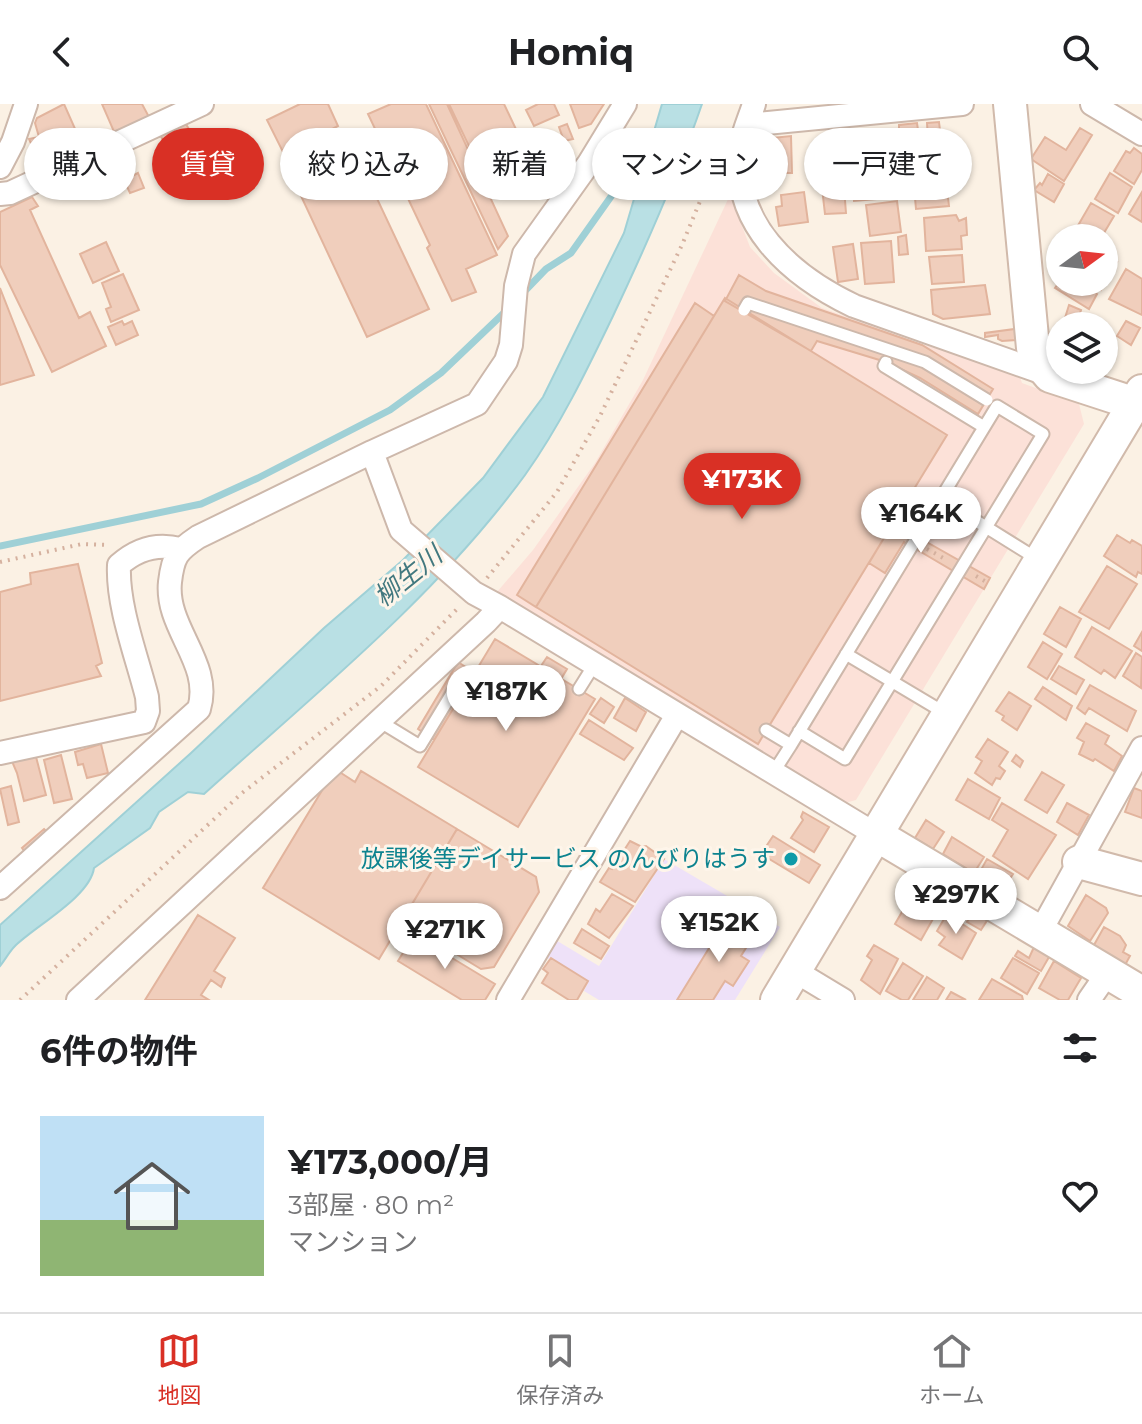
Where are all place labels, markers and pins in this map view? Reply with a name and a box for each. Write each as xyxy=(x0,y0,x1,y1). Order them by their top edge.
pin: ¥173K xyxy=(686,453,798,521)
pin: ¥164K xyxy=(865,487,977,555)
pin: ¥187K xyxy=(450,665,562,733)
place label: 放課後等デイサービス のんびりはうす xyxy=(361,844,775,873)
marker: 放課後等デイサービス のんびりはうす xyxy=(782,850,800,868)
pin: ¥297K xyxy=(900,868,1012,936)
pin: ¥152K xyxy=(663,896,775,964)
pin: ¥271K xyxy=(389,903,501,971)

